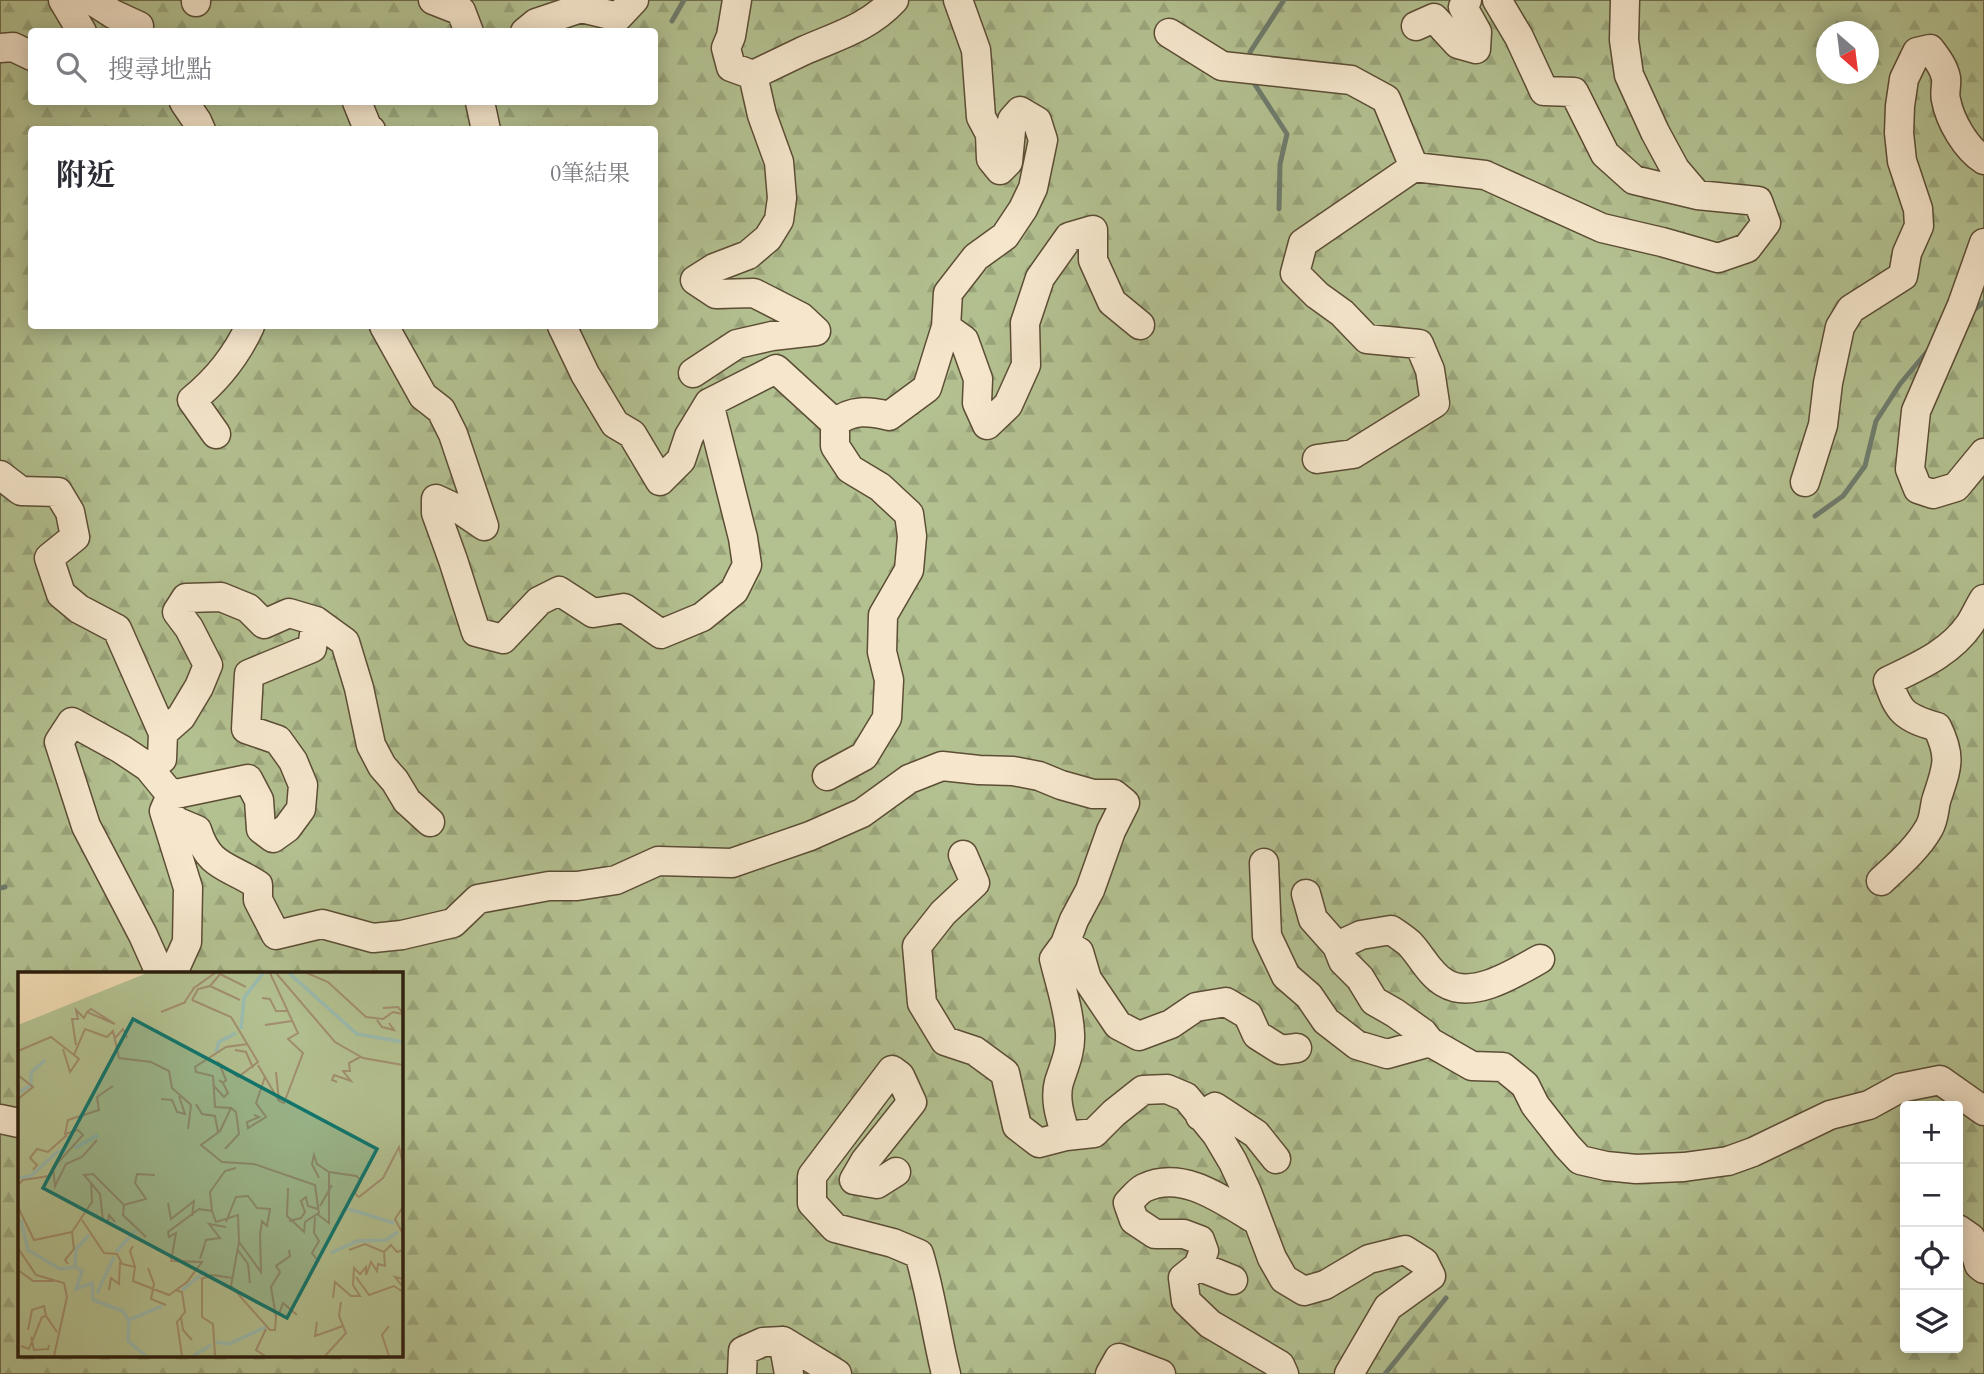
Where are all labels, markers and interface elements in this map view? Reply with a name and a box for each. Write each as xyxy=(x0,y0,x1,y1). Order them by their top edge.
north arrow xyxy=(1816,21,1879,84)
search box xyxy=(28,28,658,105)
icon: search xyxy=(52,48,90,86)
text: 搜尋地點 xyxy=(108,52,212,86)
text: 附近 xyxy=(56,155,116,194)
text: 0筆結果 xyxy=(550,158,630,188)
inset map xyxy=(18,972,402,1356)
map controls xyxy=(1900,1101,1963,1353)
button: + xyxy=(1900,1101,1963,1164)
button: − xyxy=(1900,1164,1963,1227)
button: locate xyxy=(1900,1227,1963,1290)
button: layers xyxy=(1900,1290,1963,1353)

